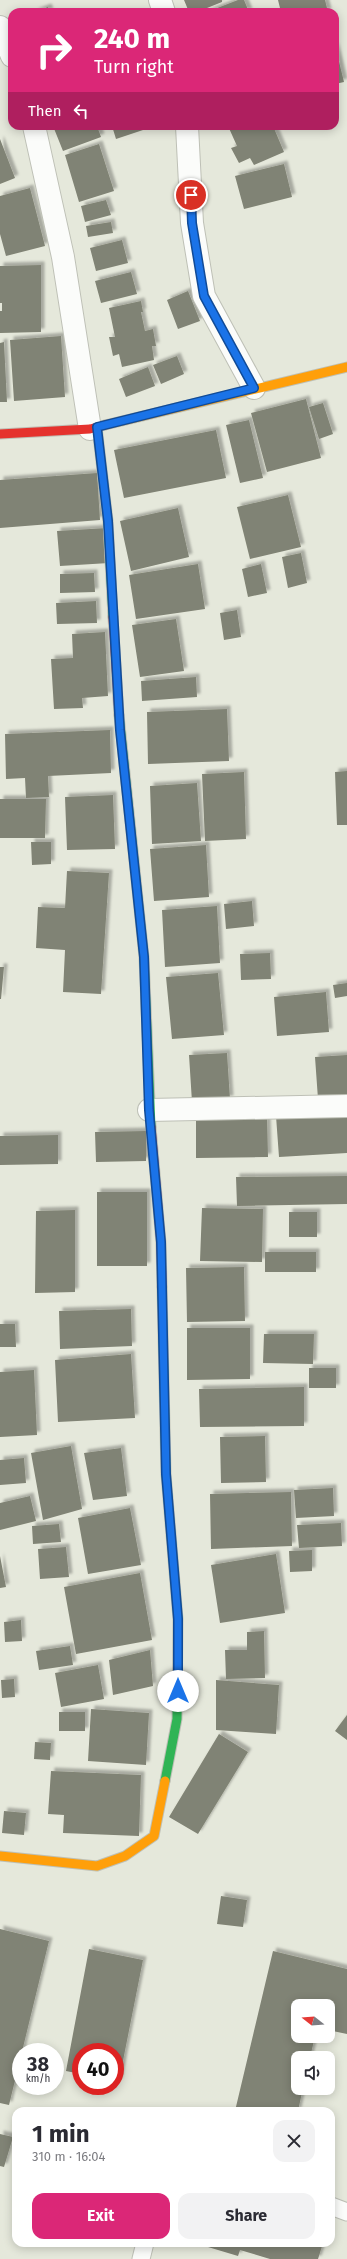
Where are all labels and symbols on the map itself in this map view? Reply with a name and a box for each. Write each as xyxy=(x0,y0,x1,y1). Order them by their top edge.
pin xyxy=(174,178,208,212)
position arrow xyxy=(157,1670,199,1712)
north arrow xyxy=(291,1999,335,2043)
speed limit sign: 40 xyxy=(72,2043,124,2095)

